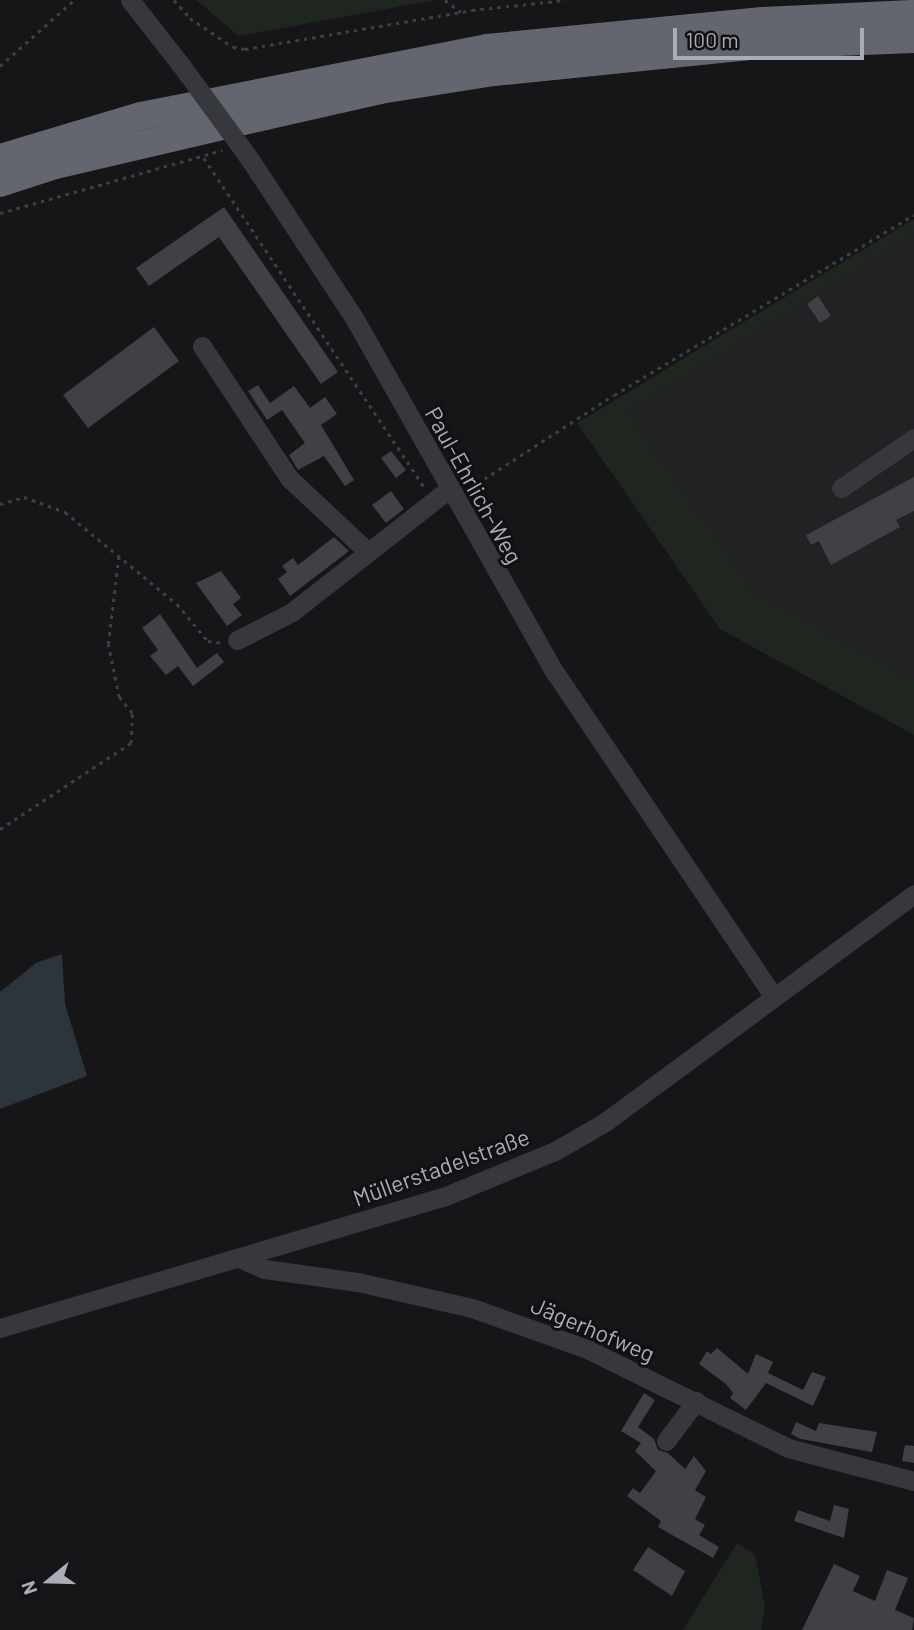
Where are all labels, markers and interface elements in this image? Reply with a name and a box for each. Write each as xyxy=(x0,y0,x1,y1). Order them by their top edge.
scale bar xyxy=(676,14,867,58)
text: 100 m xyxy=(686,27,739,52)
street label: Paul-Ehrlich-Weg xyxy=(420,402,528,568)
street label: Müllerstadelstraße xyxy=(349,1122,533,1212)
street label: Jägerhofweg xyxy=(527,1291,659,1367)
north arrow xyxy=(14,1546,84,1616)
text: N xyxy=(16,1578,42,1598)

